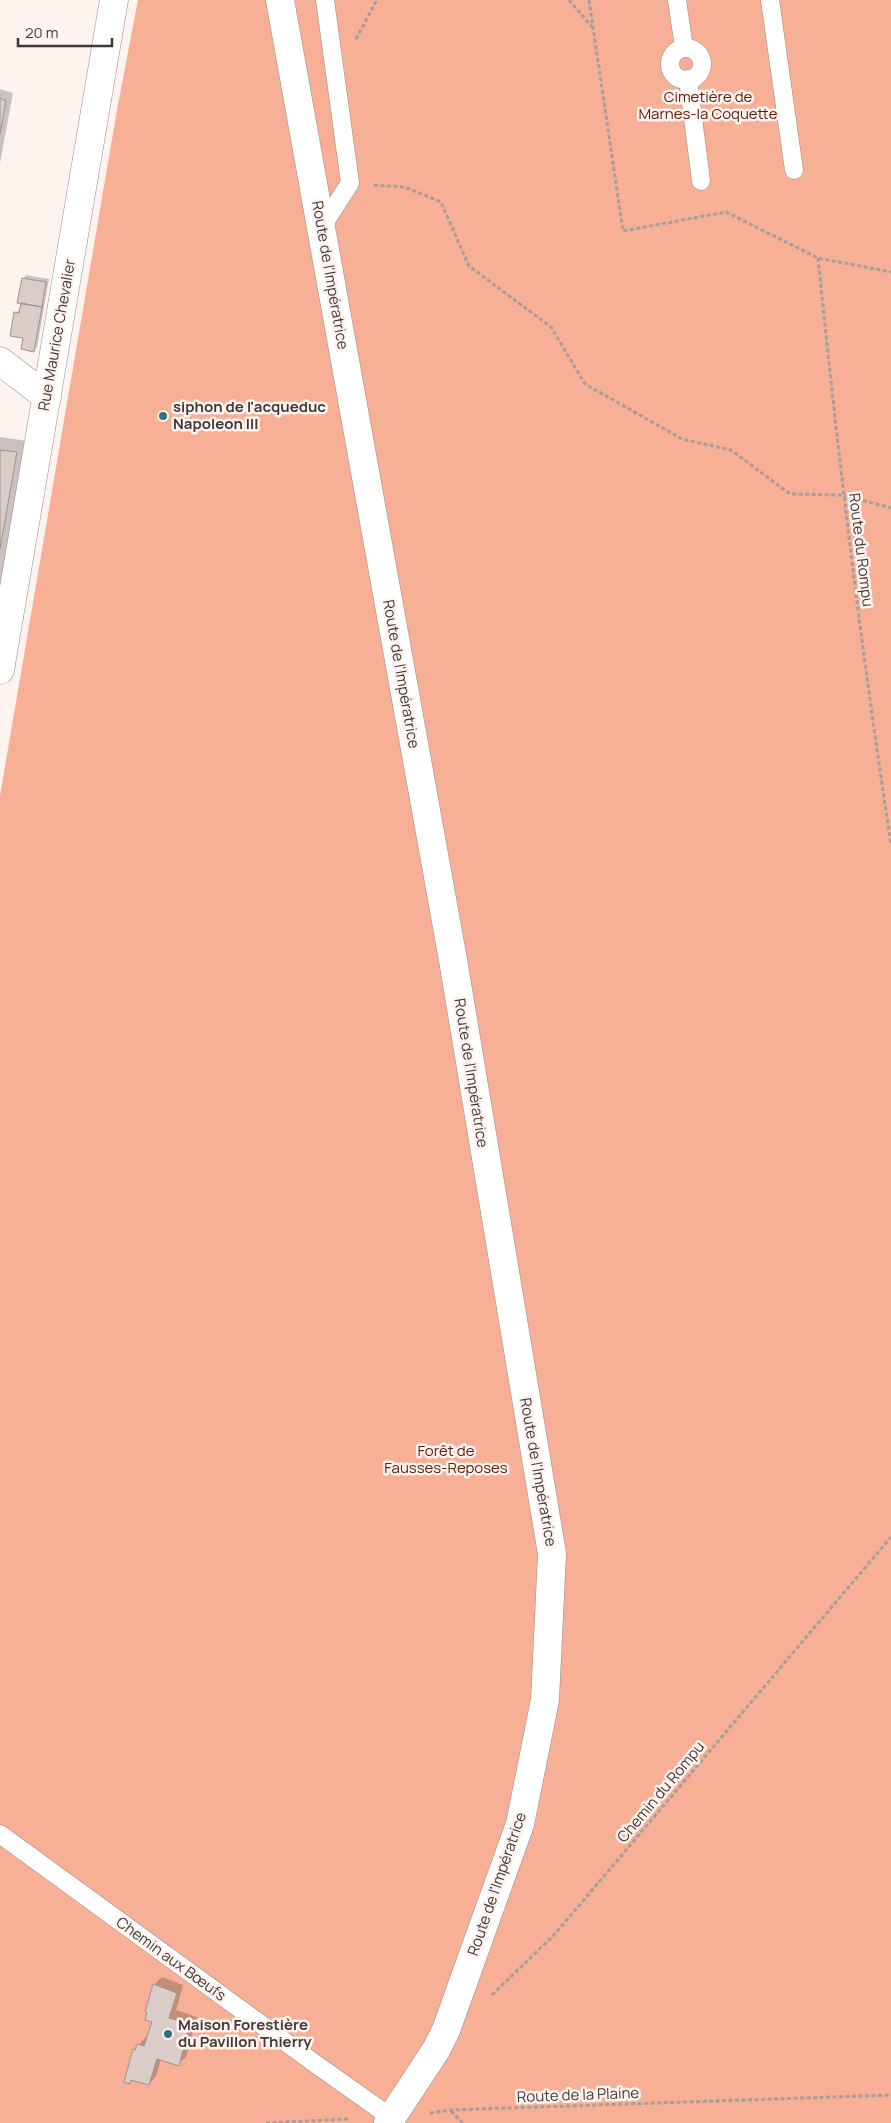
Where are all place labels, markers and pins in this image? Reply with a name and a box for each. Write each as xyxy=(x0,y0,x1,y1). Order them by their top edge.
place label: siphon de l'acqueduc Napoleon III xyxy=(173,396,326,434)
marker: siphon de l'acqueduc Napoleon III xyxy=(157,410,169,422)
place label: Maison Forestière du Pavillon Thierry xyxy=(178,2014,312,2052)
marker: Maison Forestière du Pavillon Thierry xyxy=(162,2028,174,2040)

